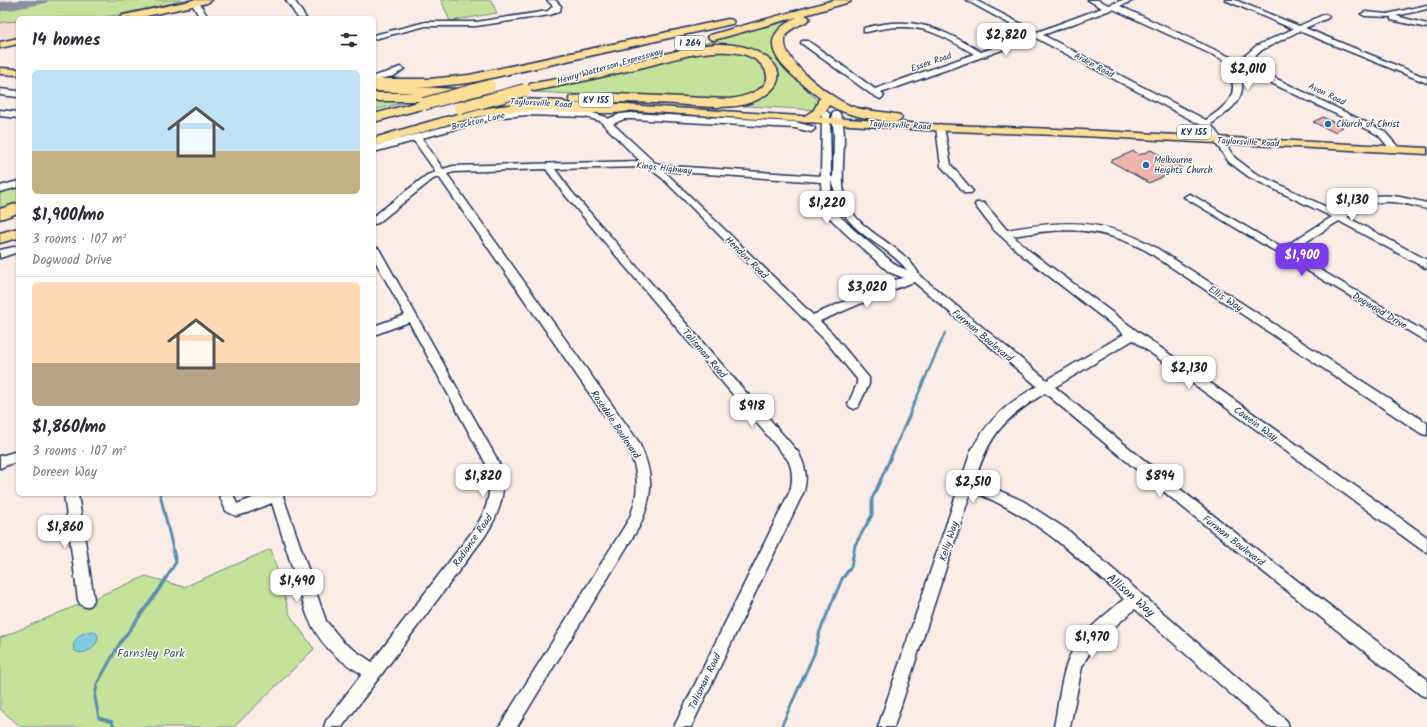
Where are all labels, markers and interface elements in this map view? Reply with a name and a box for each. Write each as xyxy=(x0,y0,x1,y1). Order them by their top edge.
pin: $2,820 xyxy=(973,23,1039,57)
text: $2,820 xyxy=(986,25,1026,46)
text: 14 homes xyxy=(32,27,100,54)
icon: filters xyxy=(338,29,360,51)
road number: I 264 xyxy=(675,36,705,50)
street label: Henry Watterson Expressway xyxy=(555,44,666,89)
street label: Essex Road xyxy=(909,48,954,76)
street label: Arden Road xyxy=(1071,49,1117,82)
pin: $2,010 xyxy=(1215,57,1281,91)
text: $2,010 xyxy=(1230,59,1266,80)
street label: Avon Road xyxy=(1306,79,1348,110)
road number: KY 155 xyxy=(579,93,613,107)
street label: Taylorsville Road xyxy=(509,94,573,113)
icon: home xyxy=(160,96,232,168)
street label: Brockton Lane xyxy=(450,108,507,135)
street label: Taylorsville Road xyxy=(868,116,932,135)
place label: Church of Christ xyxy=(1336,117,1400,132)
marker: Church of Christ xyxy=(1323,119,1333,129)
road number: KY 155 xyxy=(1177,125,1211,139)
street label: Taylorsville Road xyxy=(1216,133,1280,152)
place label: Melbourne Heights Church xyxy=(1154,153,1213,178)
street label: Kings Highway xyxy=(635,158,693,179)
marker: Melbourne Heights Church xyxy=(1141,160,1151,170)
pin: $1,130 xyxy=(1319,188,1385,222)
text: $1,130 xyxy=(1336,190,1368,211)
pin: $1,220 xyxy=(794,191,860,225)
text: $1,220 xyxy=(809,193,845,214)
text: $1,900/mo xyxy=(32,202,104,229)
text: 3 rooms · 107 m² xyxy=(32,229,126,250)
street label: Hendon Road xyxy=(721,232,772,284)
pin: $1,900 xyxy=(1269,243,1335,277)
text: $1,900 xyxy=(1285,245,1319,266)
text: Dogwood Drive xyxy=(32,250,112,271)
pin: $3,020 xyxy=(834,275,900,309)
text: $3,020 xyxy=(847,277,887,298)
street label: Ellis Way xyxy=(1205,282,1246,316)
street label: Dogwood Drive xyxy=(1349,288,1410,334)
street label: Furman Boulevard xyxy=(948,305,1017,367)
icon: home xyxy=(160,308,232,380)
street label: Talisman Road xyxy=(678,325,731,383)
pin: $2,130 xyxy=(1156,356,1222,390)
text: $2,130 xyxy=(1171,358,1207,379)
street label: Rosedale Boulevard xyxy=(586,387,645,463)
pin: $918 xyxy=(728,394,776,428)
text: $918 xyxy=(739,396,765,417)
street label: Cawein Way xyxy=(1230,402,1281,445)
text: $1,860/mo xyxy=(32,414,106,441)
text: 3 rooms · 107 m² xyxy=(32,441,126,462)
text: Doreen Way xyxy=(32,462,97,483)
pin: $1,820 xyxy=(450,464,516,498)
pin: $894 xyxy=(1136,464,1184,498)
text: $1,820 xyxy=(465,466,501,487)
text: $894 xyxy=(1145,466,1175,487)
pin: $2,510 xyxy=(940,470,1006,504)
text: $2,510 xyxy=(955,472,991,493)
street label: Radiance Road xyxy=(449,510,497,570)
street label: Furman Boulevard xyxy=(1199,511,1269,571)
pin: $1,860 xyxy=(32,515,98,549)
text: $1,860 xyxy=(47,517,83,538)
street label: Kelly Way xyxy=(935,519,963,563)
pin: $1,490 xyxy=(264,569,330,603)
street label: Allison Way xyxy=(1102,569,1159,622)
text: $1,490 xyxy=(279,571,315,592)
pin: $1,970 xyxy=(1059,625,1125,659)
text: $1,970 xyxy=(1075,627,1109,648)
park label: Farnsley Park xyxy=(117,644,185,663)
street label: Talisman Road xyxy=(684,650,726,712)

